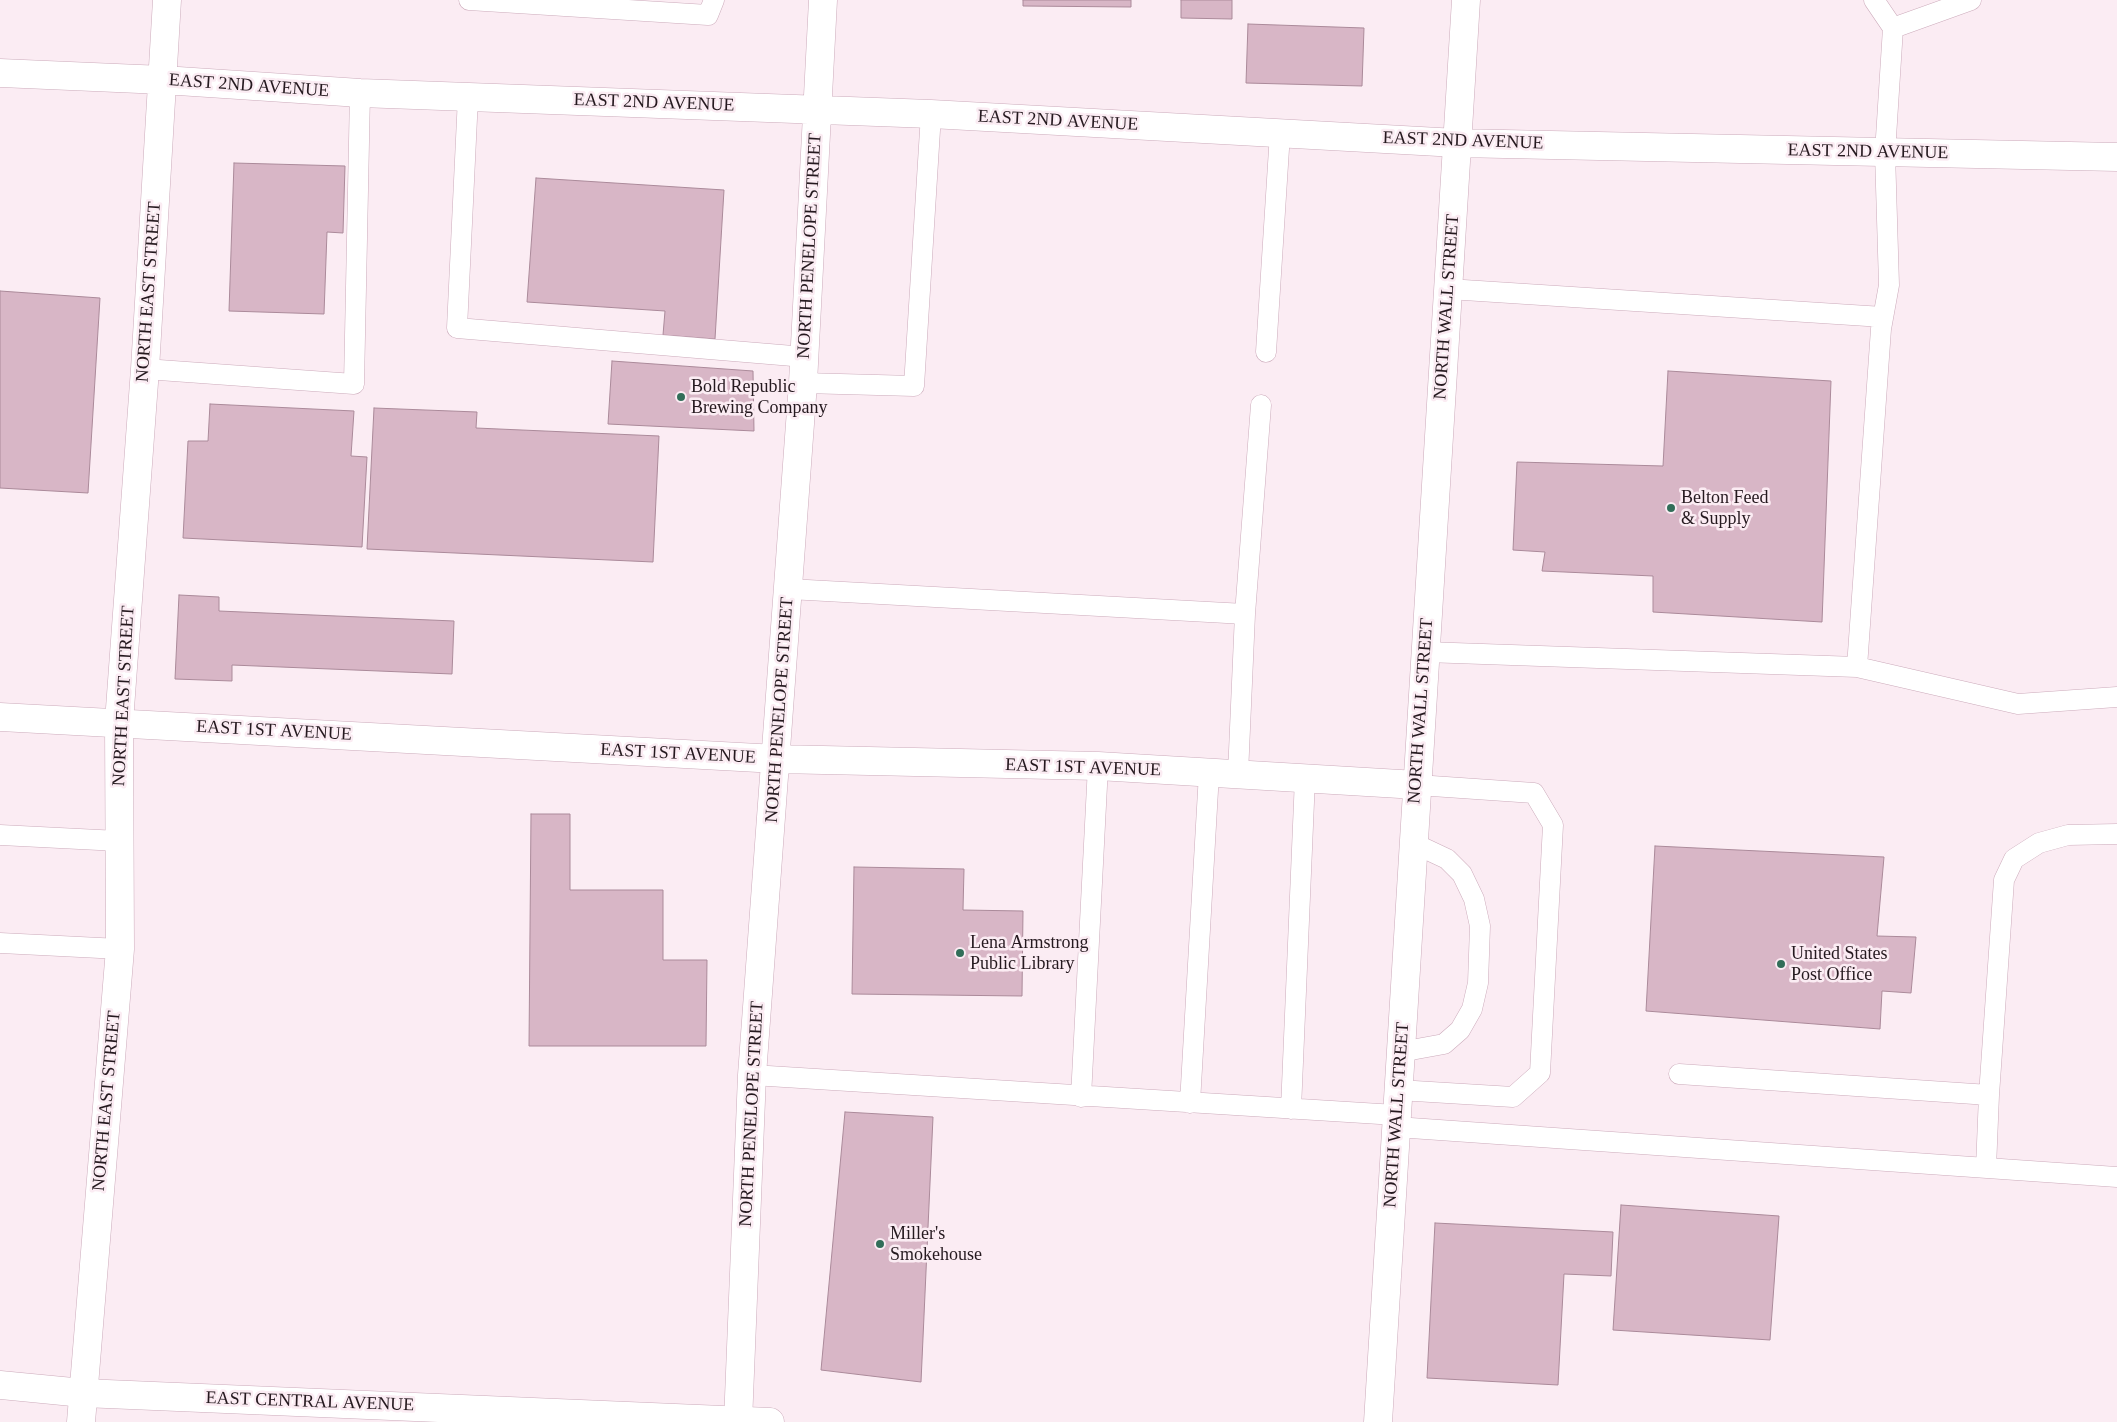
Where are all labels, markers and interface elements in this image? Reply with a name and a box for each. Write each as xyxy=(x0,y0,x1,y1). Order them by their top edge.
street label: EAST 2ND AVENUE xyxy=(168,70,330,102)
street label: EAST 2ND AVENUE xyxy=(573,89,735,117)
street label: EAST 2ND AVENUE xyxy=(977,106,1139,136)
street label: EAST 2ND AVENUE xyxy=(1382,127,1544,155)
street label: NORTH PENELOPE STREET xyxy=(793,133,827,359)
street label: EAST 2ND AVENUE xyxy=(1787,140,1949,164)
street label: NORTH EAST STREET xyxy=(132,201,166,383)
street label: NORTH WALL STREET xyxy=(1430,214,1464,400)
place label: Bold Republic Brewing Company xyxy=(691,376,827,418)
marker: Bold Republic Brewing Company xyxy=(675,391,687,403)
place label: Belton Feed & Supply xyxy=(1681,487,1768,530)
marker: Belton Feed & Supply xyxy=(1665,502,1677,514)
street label: NORTH PENELOPE STREET xyxy=(761,597,799,823)
street label: NORTH EAST STREET xyxy=(108,605,140,787)
street label: NORTH WALL STREET xyxy=(1404,618,1438,804)
street label: EAST 1ST AVENUE xyxy=(196,716,352,746)
street label: EAST 1ST AVENUE xyxy=(600,739,756,769)
street label: EAST 1ST AVENUE xyxy=(1005,754,1161,782)
place label: Lena Armstrong Public Library xyxy=(970,932,1088,974)
place label: United States Post Office xyxy=(1791,943,1887,986)
marker: Lena Armstrong Public Library xyxy=(954,947,966,959)
marker: United States Post Office xyxy=(1775,958,1787,970)
street label: NORTH PENELOPE STREET xyxy=(735,1001,769,1227)
street label: NORTH EAST STREET xyxy=(88,1010,126,1192)
street label: NORTH WALL STREET xyxy=(1380,1022,1414,1208)
place label: Miller's Smokehouse xyxy=(890,1223,982,1266)
marker: Miller's Smokehouse xyxy=(874,1238,886,1250)
street label: EAST CENTRAL AVENUE xyxy=(205,1388,415,1416)

